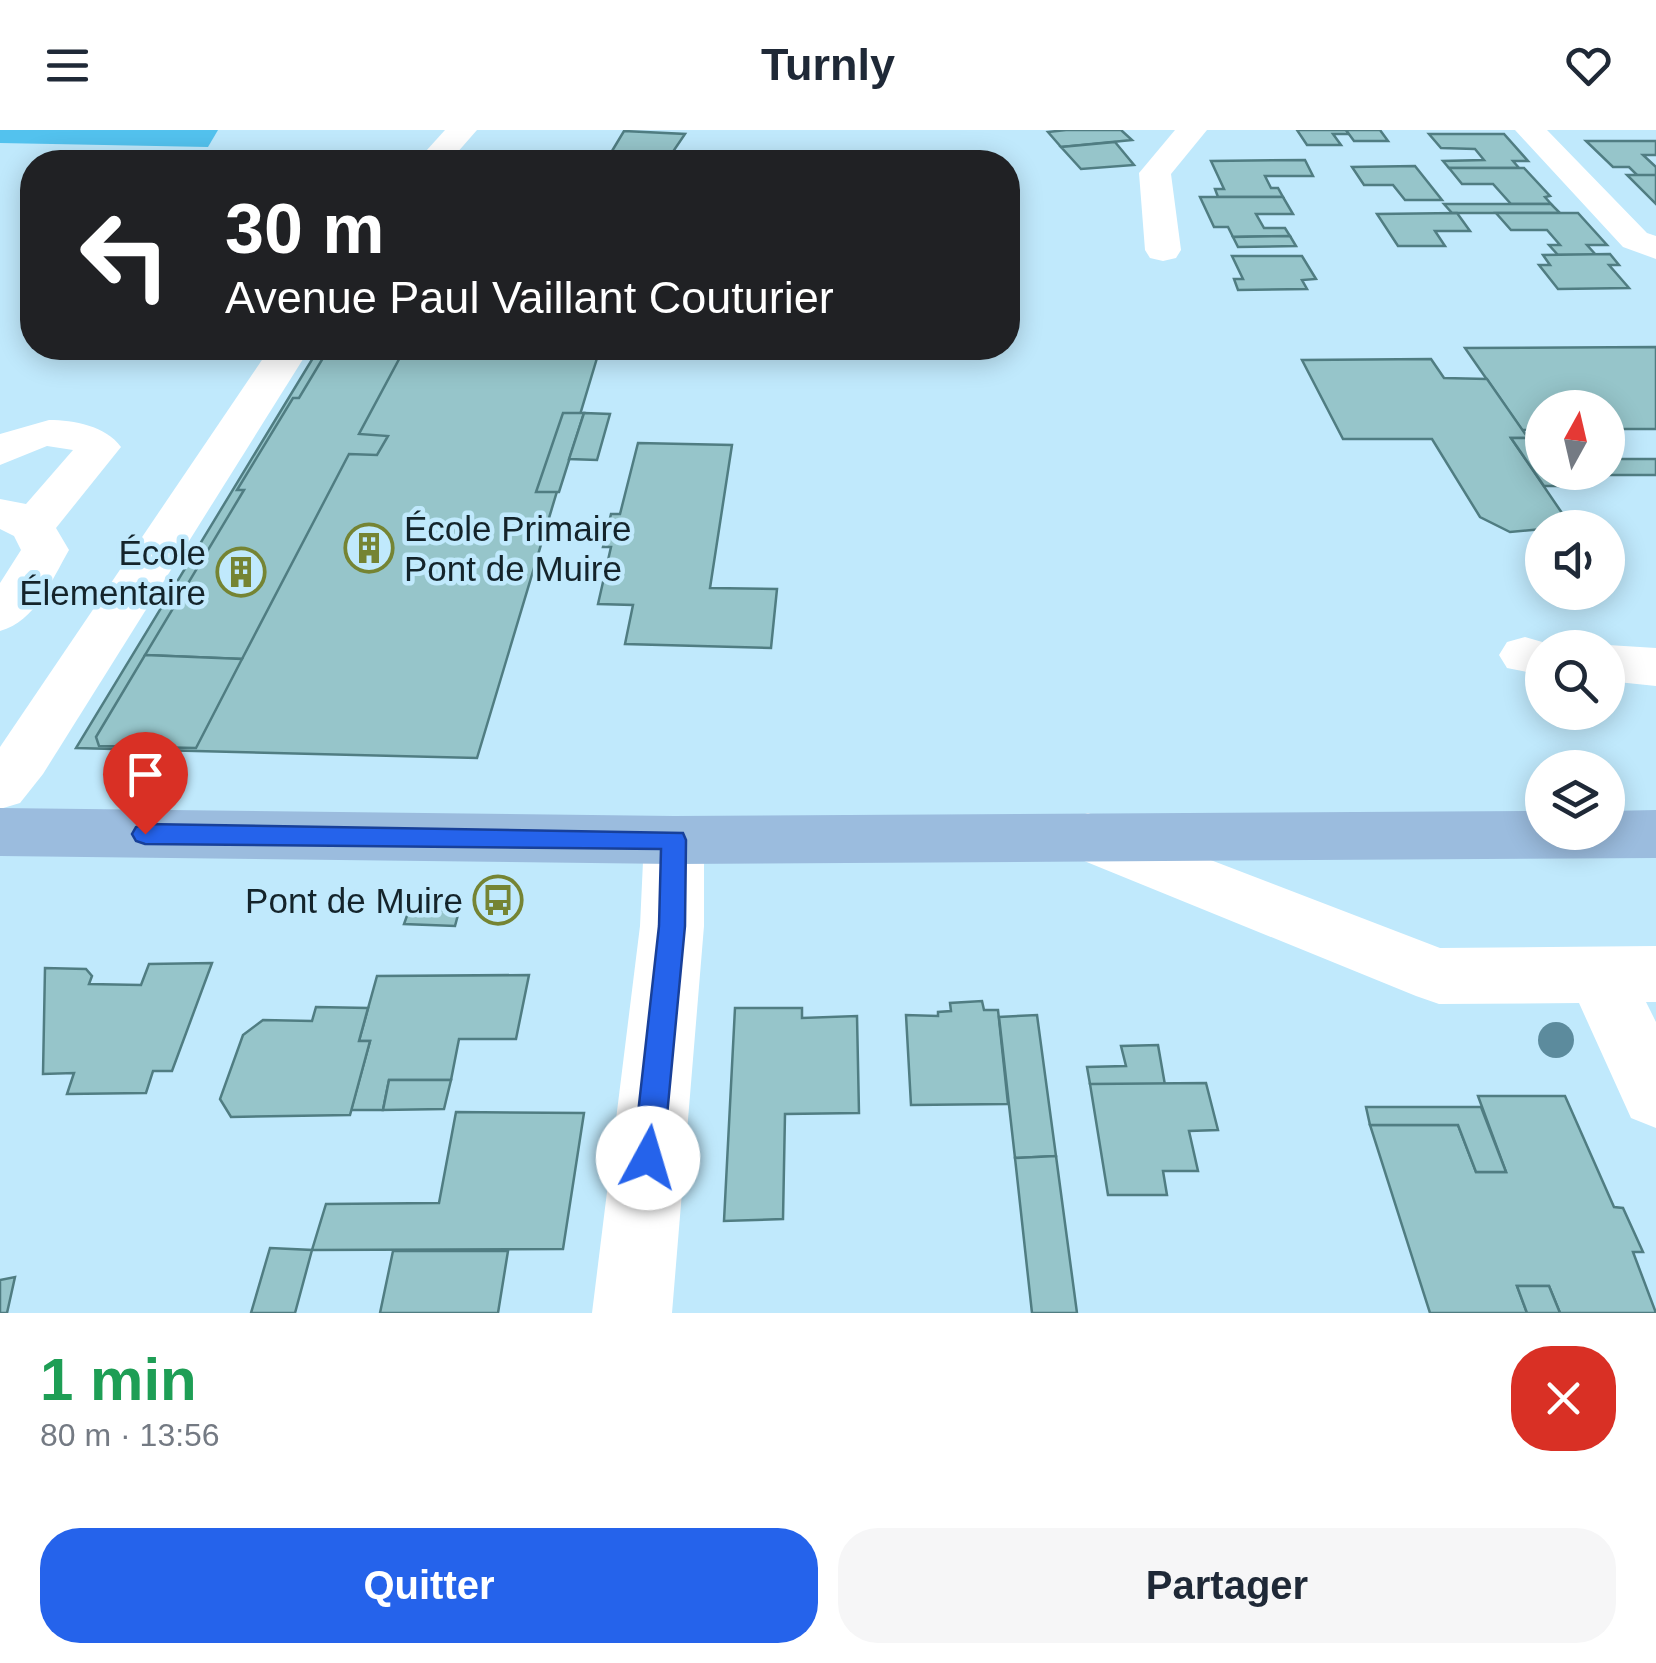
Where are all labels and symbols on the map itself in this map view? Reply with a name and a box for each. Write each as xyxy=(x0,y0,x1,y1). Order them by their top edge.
north arrow xyxy=(1525,390,1625,490)
place label: École Primaire Pont de Muire xyxy=(404,509,632,588)
building icon: École Primaire Pont de Muire xyxy=(343,522,395,574)
place label: École Élementaire xyxy=(19,533,206,612)
building icon: École Élementaire xyxy=(215,546,267,598)
pin xyxy=(103,732,188,835)
bus stop icon: Pont de Muire xyxy=(472,874,524,926)
place label: Pont de Muire xyxy=(245,881,463,920)
position arrow xyxy=(596,1106,700,1210)

